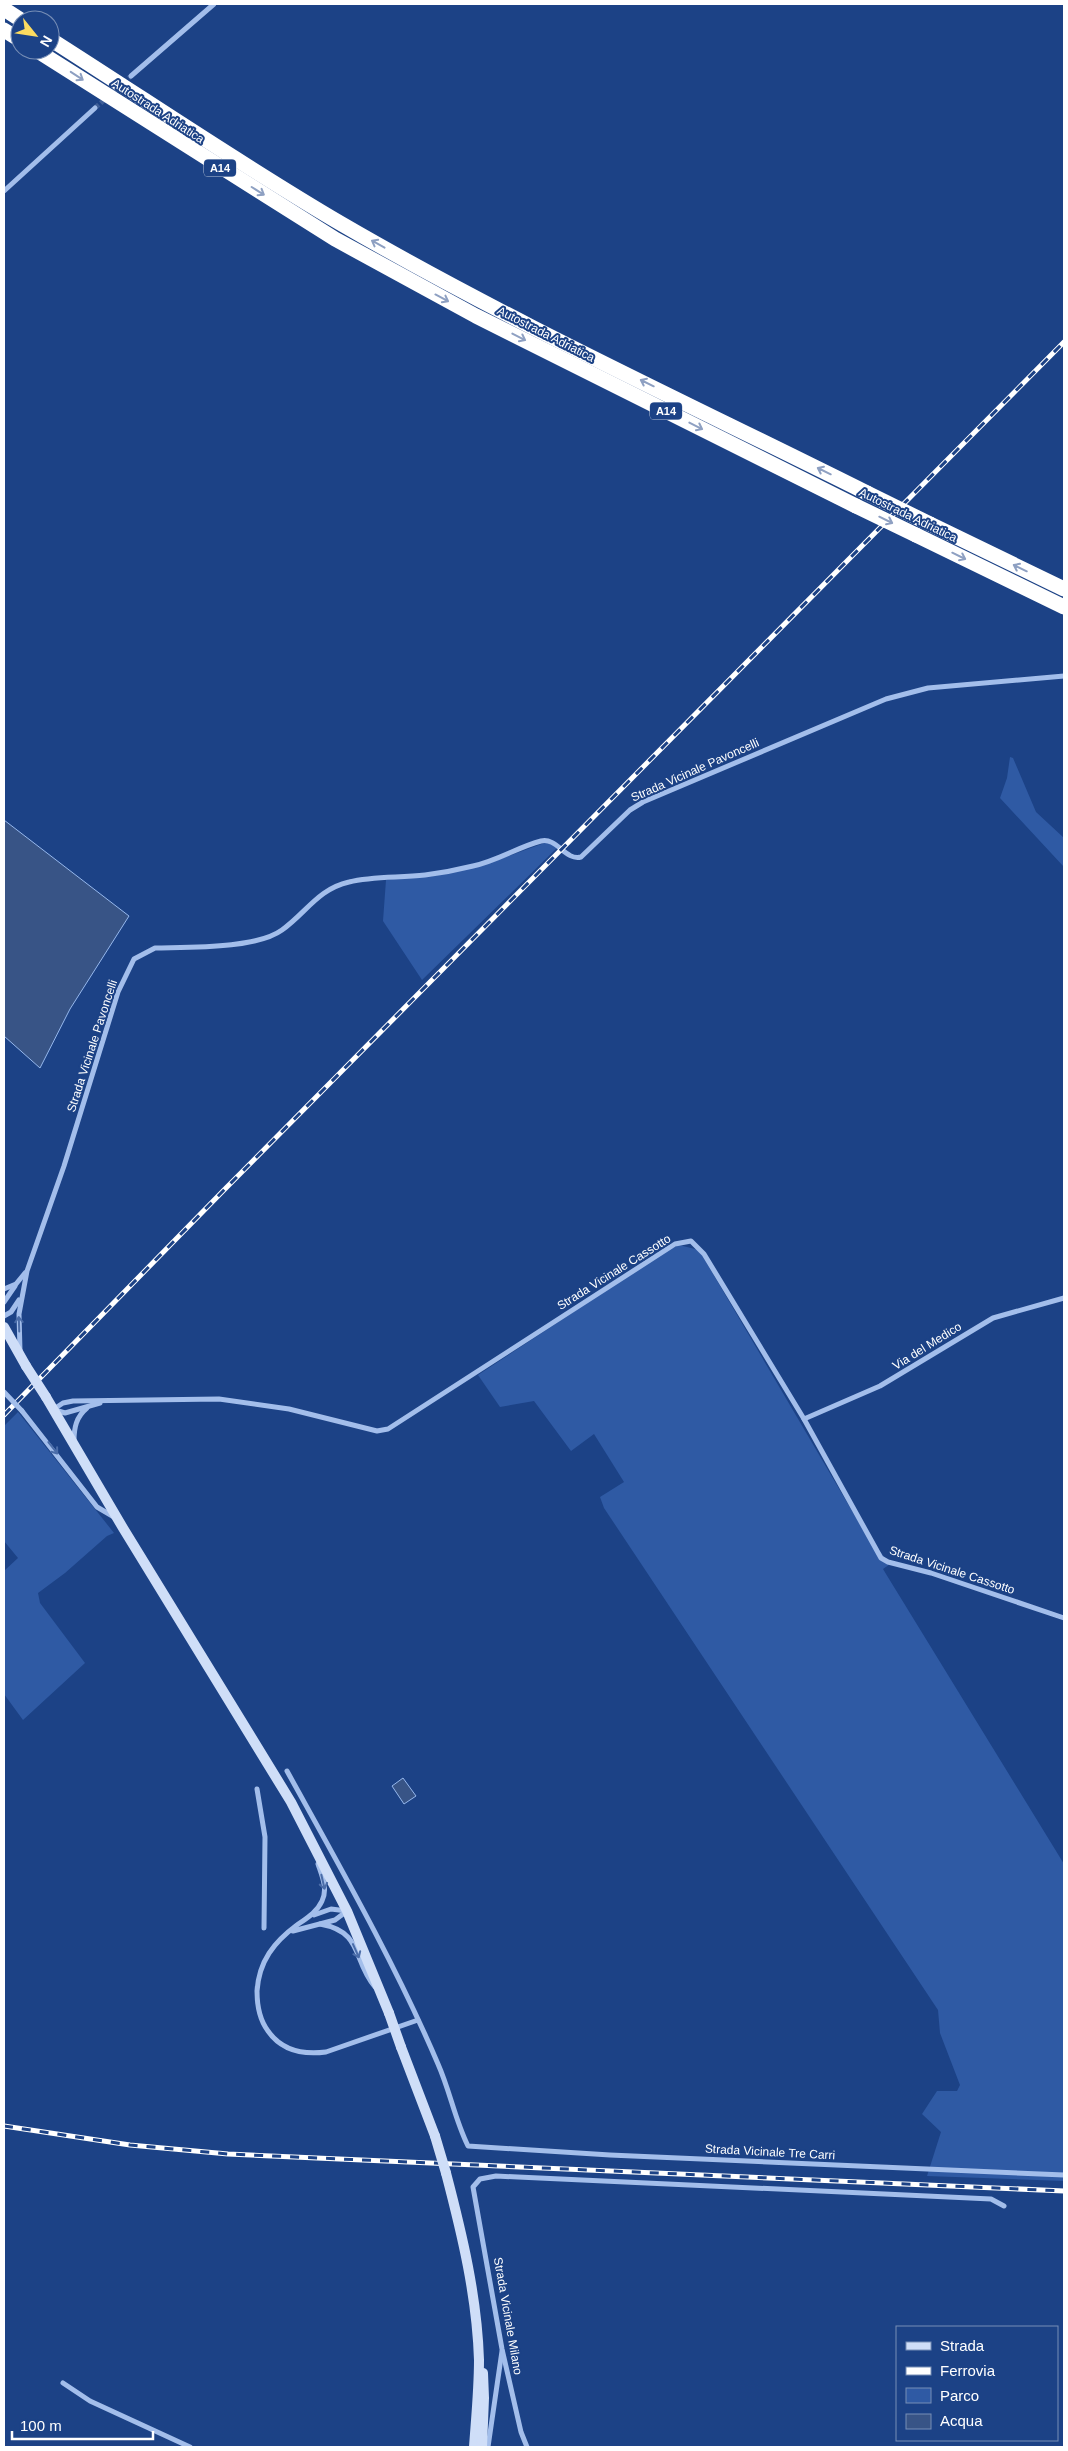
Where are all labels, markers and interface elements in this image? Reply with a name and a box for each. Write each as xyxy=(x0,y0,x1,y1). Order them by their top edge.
north arrow xyxy=(10,10,60,60)
text: N xyxy=(37,33,56,50)
one-way arrow xyxy=(69,72,83,82)
street label: Autostrada Adriatica xyxy=(109,76,207,146)
road number: A14 xyxy=(204,160,236,177)
one-way arrow xyxy=(251,187,265,197)
one-way arrow xyxy=(371,239,386,248)
one-way arrow xyxy=(434,293,448,303)
street label: Autostrada Adriatica xyxy=(495,303,597,365)
one-way arrow xyxy=(511,333,526,342)
one-way arrow xyxy=(640,378,655,387)
road number: A14 xyxy=(650,402,682,420)
one-way arrow xyxy=(688,422,703,431)
one-way arrow xyxy=(816,466,831,476)
street label: Autostrada Adriatica xyxy=(857,485,960,545)
one-way arrow xyxy=(878,516,893,526)
one-way arrow xyxy=(952,552,967,562)
one-way arrow xyxy=(1013,563,1028,572)
street label: Strada Vicinale Pavoncelli xyxy=(629,735,761,805)
street label: Strada Vicinale Pavoncelli xyxy=(64,978,120,1114)
street label: Strada Vicinale Cassotto xyxy=(555,1231,674,1313)
one-way arrow xyxy=(15,1317,24,1333)
street label: Via del Medico xyxy=(890,1319,964,1373)
one-way arrow xyxy=(47,1442,58,1455)
street label: Strada Vicinale Cassotto xyxy=(887,1543,1017,1597)
one-way arrow xyxy=(319,1874,328,1890)
one-way arrow xyxy=(352,1943,362,1958)
street label: Strada Vicinale Tre Carri xyxy=(704,2142,836,2162)
street label: Strada Vicinale Milano xyxy=(491,2256,525,2376)
legend xyxy=(896,2326,1058,2441)
text: Strada xyxy=(940,2337,985,2354)
text: Ferrovia xyxy=(940,2362,996,2379)
text: Parco xyxy=(940,2387,979,2404)
scale bar xyxy=(12,2408,154,2440)
text: Acqua xyxy=(940,2412,983,2429)
text: 100 m xyxy=(20,2417,62,2434)

